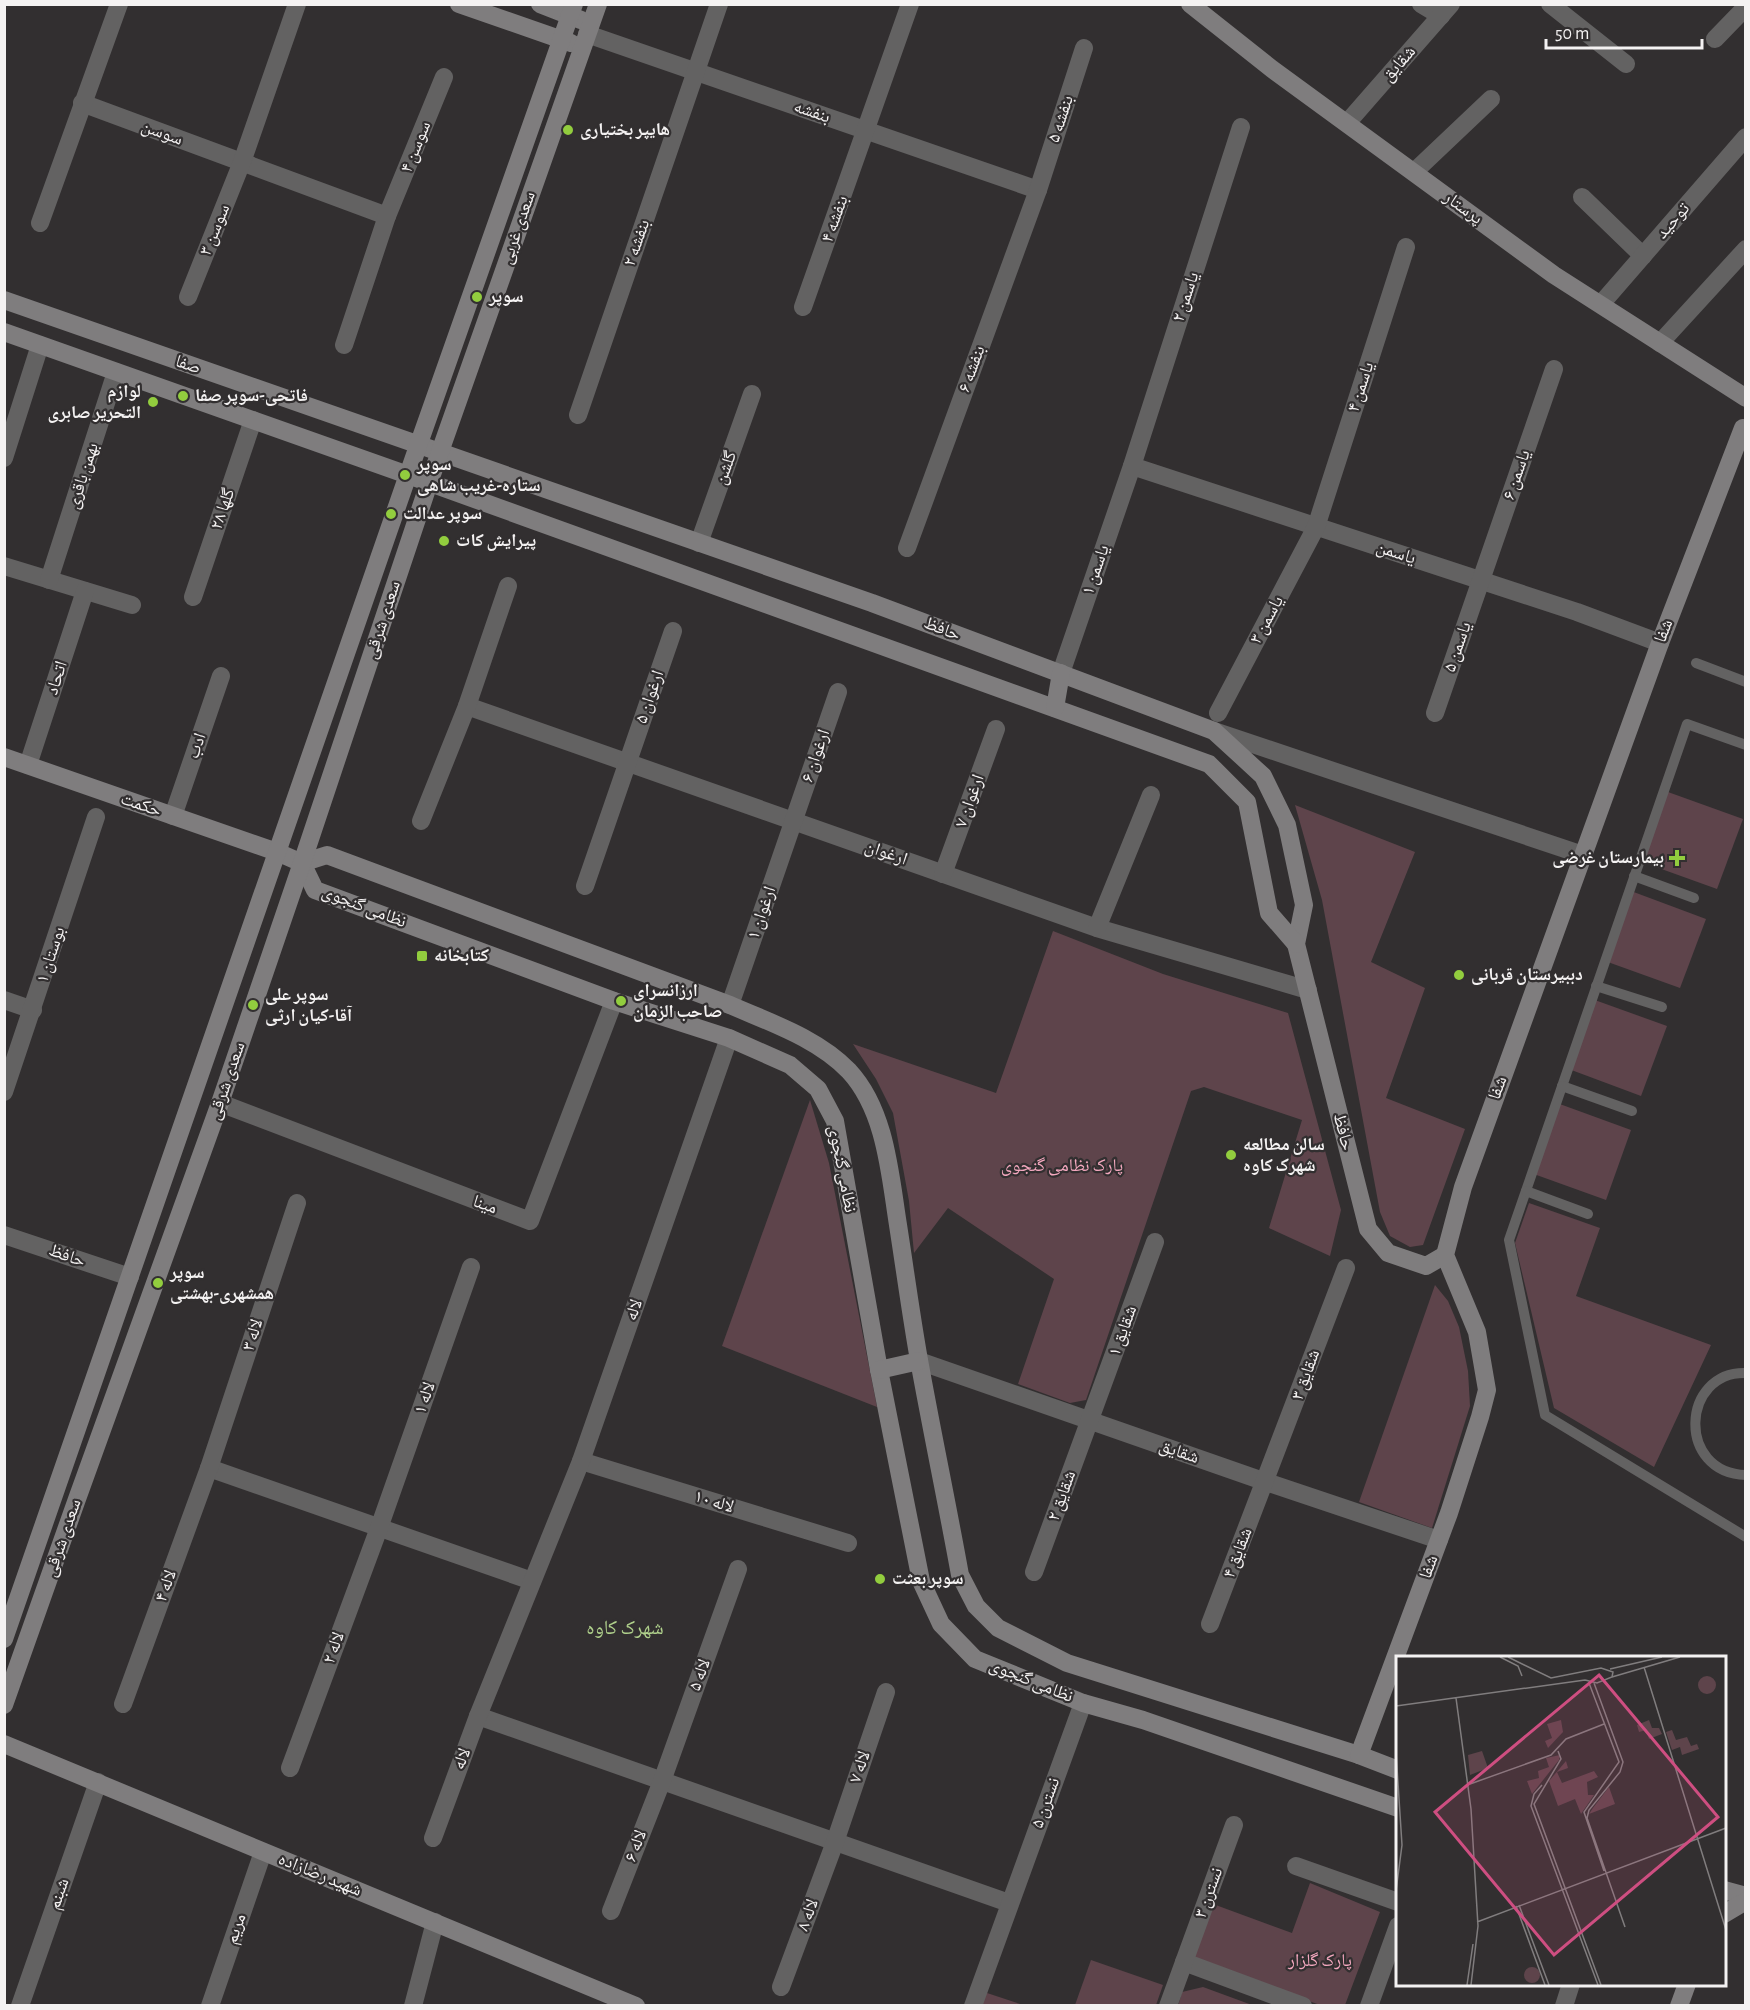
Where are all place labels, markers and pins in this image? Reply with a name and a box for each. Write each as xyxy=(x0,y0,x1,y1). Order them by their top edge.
place label: هایپر بختیاری xyxy=(580,121,670,140)
marker: هایپر بختیاری xyxy=(561,123,575,137)
place label: سوپر xyxy=(488,288,524,307)
marker: سوپر xyxy=(470,290,484,304)
place label: لوازم التحریر صابری xyxy=(48,383,141,423)
place label: فاتحی-سوپر صفا xyxy=(195,387,308,406)
marker: فاتحی-سوپر صفا xyxy=(176,389,190,403)
marker: لوازم التحریر صابری xyxy=(146,395,160,409)
place label: سوپر ستاره-غریب شاهی xyxy=(416,456,541,496)
marker: سوپر ستاره-غریب شاهی xyxy=(398,468,412,482)
place label: سوپر عدالت xyxy=(403,505,482,524)
marker: سوپر عدالت xyxy=(384,507,398,521)
place label: پیرایش کات xyxy=(456,532,536,551)
marker: پیرایش کات xyxy=(437,534,451,548)
place label: بیمارستان غرضی xyxy=(1552,849,1664,868)
marker: بیمارستان غرضی xyxy=(1668,849,1686,867)
place label: کتابخانه xyxy=(434,947,489,966)
marker: کتابخانه xyxy=(415,949,429,963)
place label: دببیرستان قربانی xyxy=(1471,966,1583,985)
marker: دببیرستان قربانی xyxy=(1452,968,1466,982)
place label: ارزانسرای صاحب الزمان xyxy=(633,982,722,1022)
place label: سوپر علی آقا-کیان ارثی xyxy=(265,986,352,1026)
marker: ارزانسرای صاحب الزمان xyxy=(614,994,628,1008)
marker: سوپر علی آقا-کیان ارثی xyxy=(246,998,260,1012)
place label: سالن مطالعه شهرک کاوه xyxy=(1243,1136,1325,1175)
marker: سالن مطالعه شهرک کاوه xyxy=(1224,1148,1238,1162)
place label: سوپر همشهری-بهشتی xyxy=(169,1264,274,1304)
marker: سوپر همشهری-بهشتی xyxy=(151,1276,165,1290)
place label: سوپر بعثت xyxy=(892,1570,964,1589)
marker: سوپر بعثت xyxy=(873,1572,887,1586)

